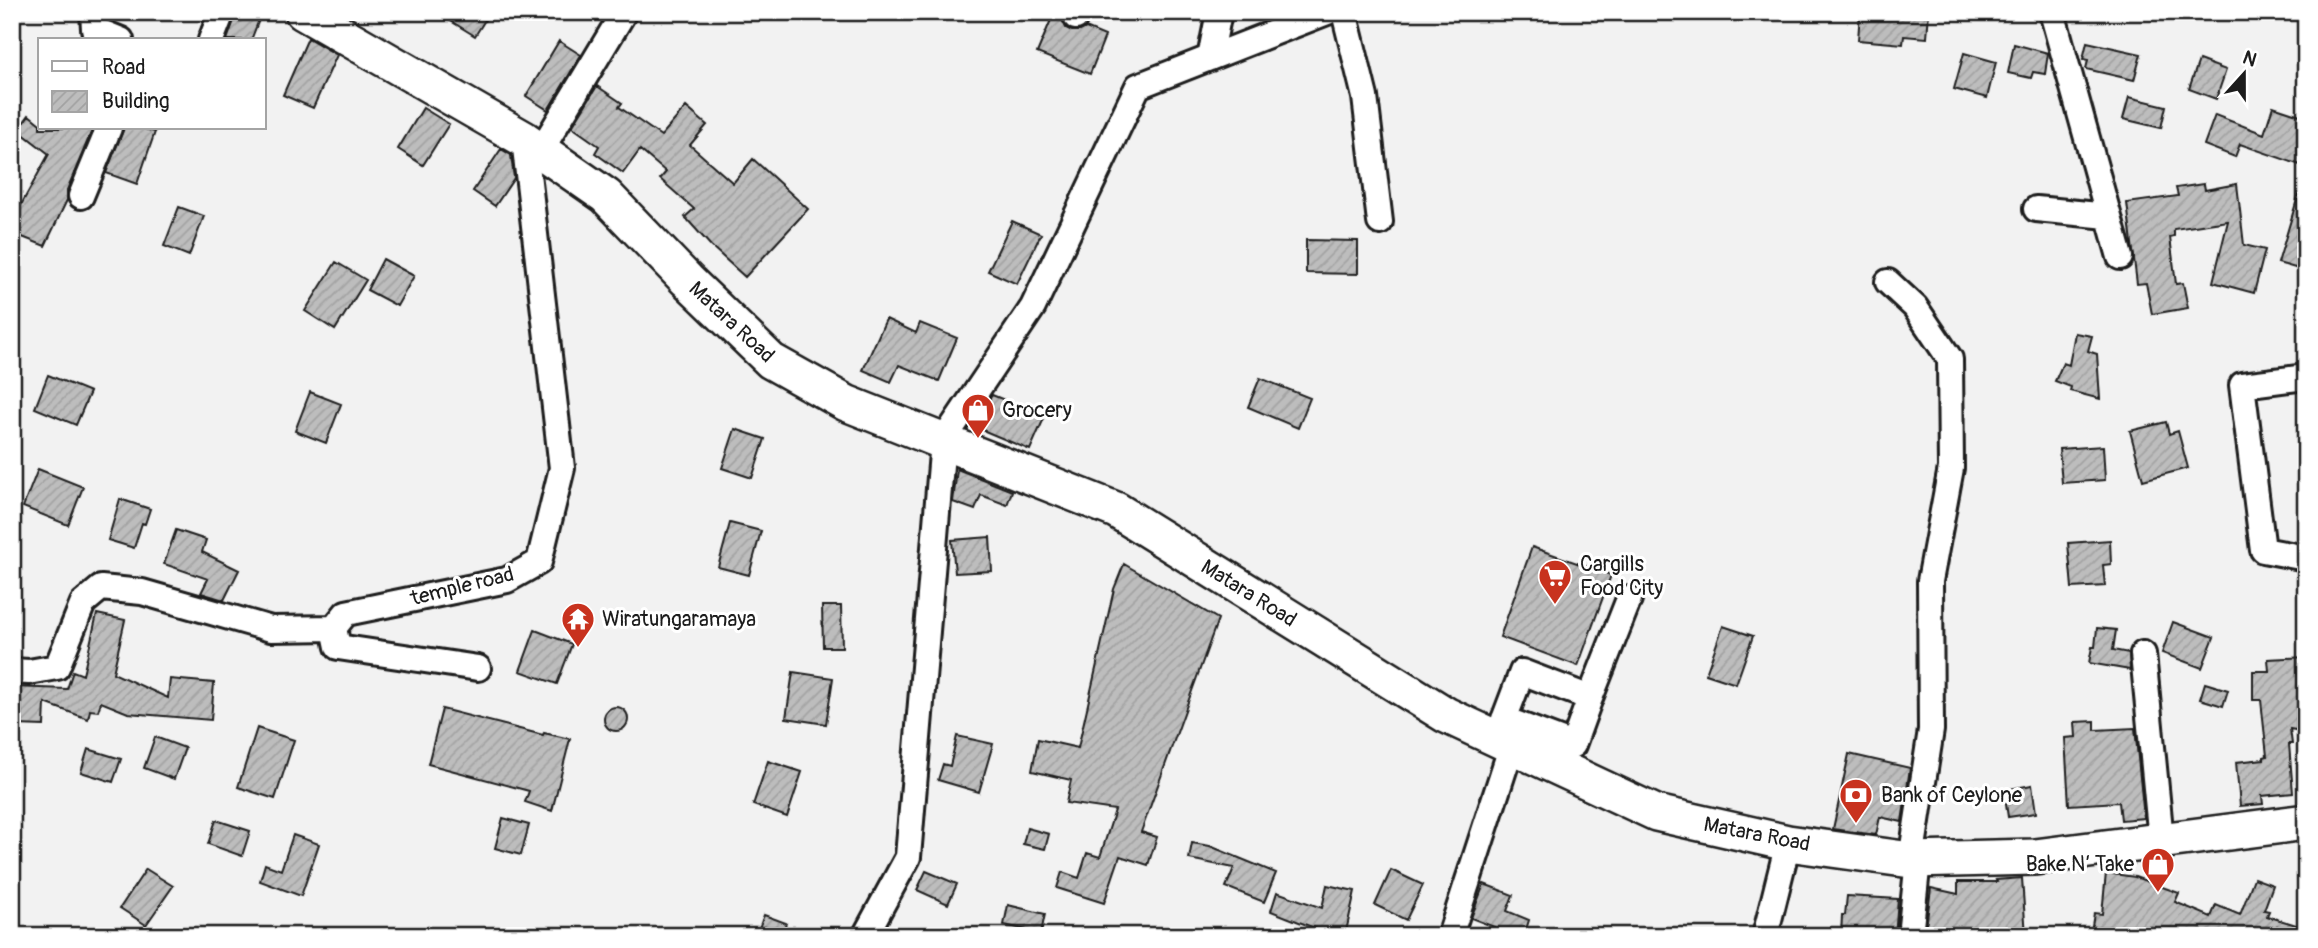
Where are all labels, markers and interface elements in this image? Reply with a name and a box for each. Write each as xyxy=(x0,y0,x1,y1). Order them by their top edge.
legend xyxy=(38,38,266,130)
north arrow xyxy=(2210,38,2280,108)
text: N xyxy=(2239,46,2260,73)
text: Road xyxy=(102,54,146,81)
text: Building xyxy=(102,88,169,115)
street label: Matara Road xyxy=(683,276,780,369)
shop icon: Grocery xyxy=(959,391,997,440)
place label: Grocery xyxy=(1002,397,1072,424)
place label: Cargills Food City xyxy=(1580,551,1663,602)
street label: Matara Road xyxy=(1196,553,1302,633)
supermarket icon: Cargills Food City xyxy=(1536,557,1574,606)
street label: temple road xyxy=(407,561,517,613)
temple icon: Wiratungaramaya xyxy=(559,600,597,649)
place label: Wiratungaramaya xyxy=(602,606,756,633)
bank icon: Bank of Ceylone xyxy=(1837,776,1875,825)
place label: Bank of Ceylone xyxy=(1881,782,2023,809)
street label: Matara Road xyxy=(1701,811,1812,858)
shop icon: Bake N’ Take xyxy=(2139,845,2177,894)
place label: Bake N’ Take xyxy=(2026,851,2135,878)

